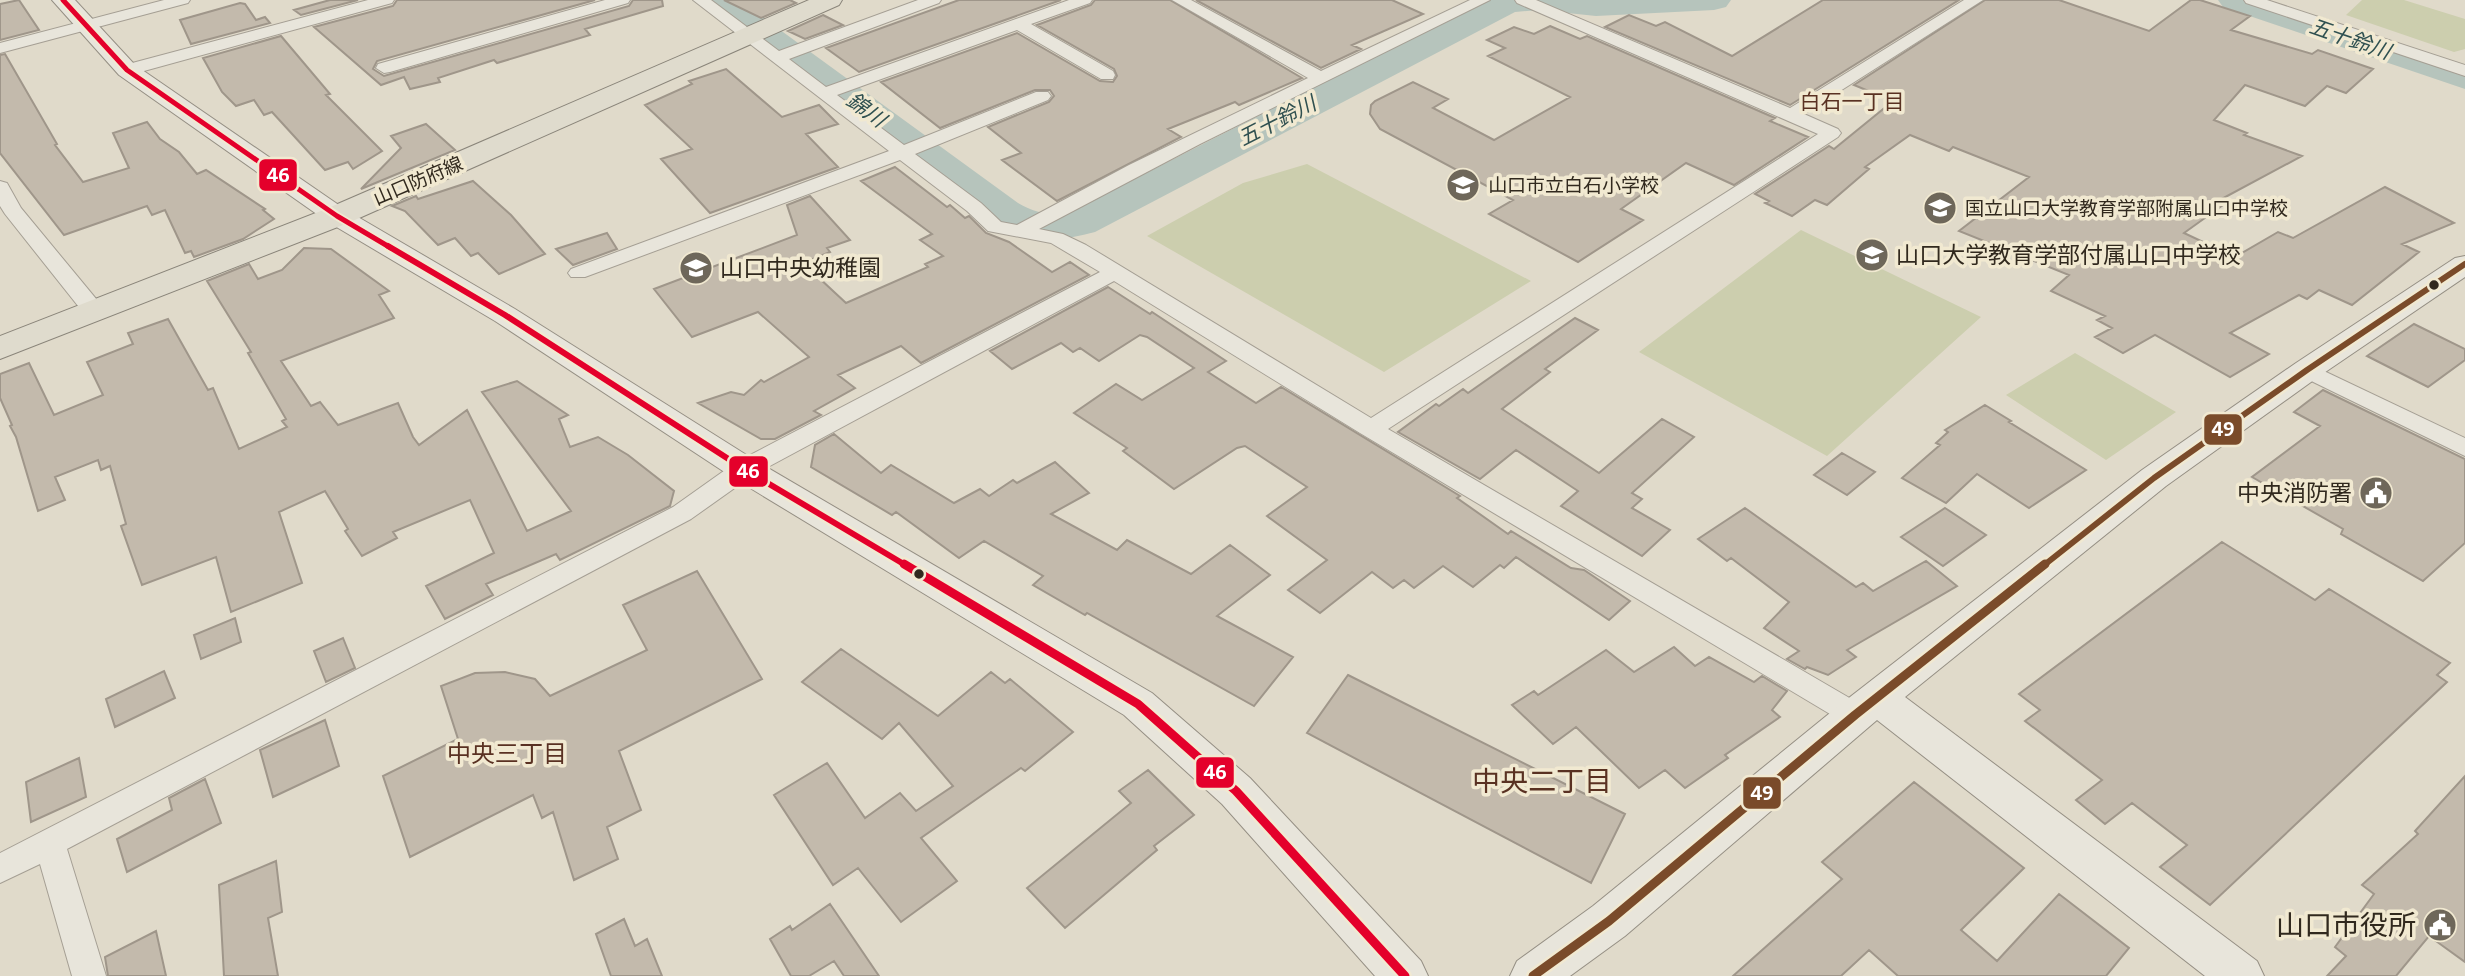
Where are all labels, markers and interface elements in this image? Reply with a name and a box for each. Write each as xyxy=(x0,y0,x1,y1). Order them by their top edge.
water label: 五十鈴川 xyxy=(2306,13,2396,66)
water label: 錦川 xyxy=(841,87,892,134)
water label: 五十鈴川 xyxy=(1234,89,1322,152)
district label: 白石一丁目 xyxy=(1800,89,1905,115)
street label: 山口防府線 xyxy=(370,152,466,210)
line badge: 46 xyxy=(258,158,298,192)
text: 46 xyxy=(267,164,289,187)
school or university icon: 山口市立白石小学校 xyxy=(1444,166,1482,204)
place label: 山口市立白石小学校 xyxy=(1488,174,1659,197)
school or university icon: 国立山口大学教育学部附属山口中学校 xyxy=(1921,189,1959,227)
place label: 国立山口大学教育学部附属山口中学校 xyxy=(1965,197,2288,220)
school or university icon: 山口大学教育学部付属山口中学校 xyxy=(1853,236,1891,274)
place label: 山口大学教育学部付属山口中学校 xyxy=(1896,241,2241,269)
school or university icon: 山口中央幼稚園 xyxy=(677,249,715,287)
place label: 山口中央幼稚園 xyxy=(720,254,881,282)
unlabelled marker xyxy=(2427,278,2441,292)
line badge: 49 xyxy=(2203,413,2243,446)
text: 49 xyxy=(2212,418,2234,441)
line badge: 46 xyxy=(728,455,769,488)
text: 46 xyxy=(737,460,759,483)
public building icon: 中央消防署 xyxy=(2357,474,2395,512)
place label: 中央消防署 xyxy=(2237,479,2352,507)
unlabelled marker xyxy=(912,567,926,581)
district label: 中央三丁目 xyxy=(447,740,567,768)
line badge: 46 xyxy=(1195,756,1235,789)
text: 46 xyxy=(1204,761,1226,784)
district label: 中央二丁目 xyxy=(1472,765,1612,798)
line badge: 49 xyxy=(1742,776,1782,810)
text: 49 xyxy=(1751,782,1773,805)
public building icon: 山口市役所 xyxy=(2421,906,2459,944)
place label: 山口市役所 xyxy=(2276,909,2416,942)

